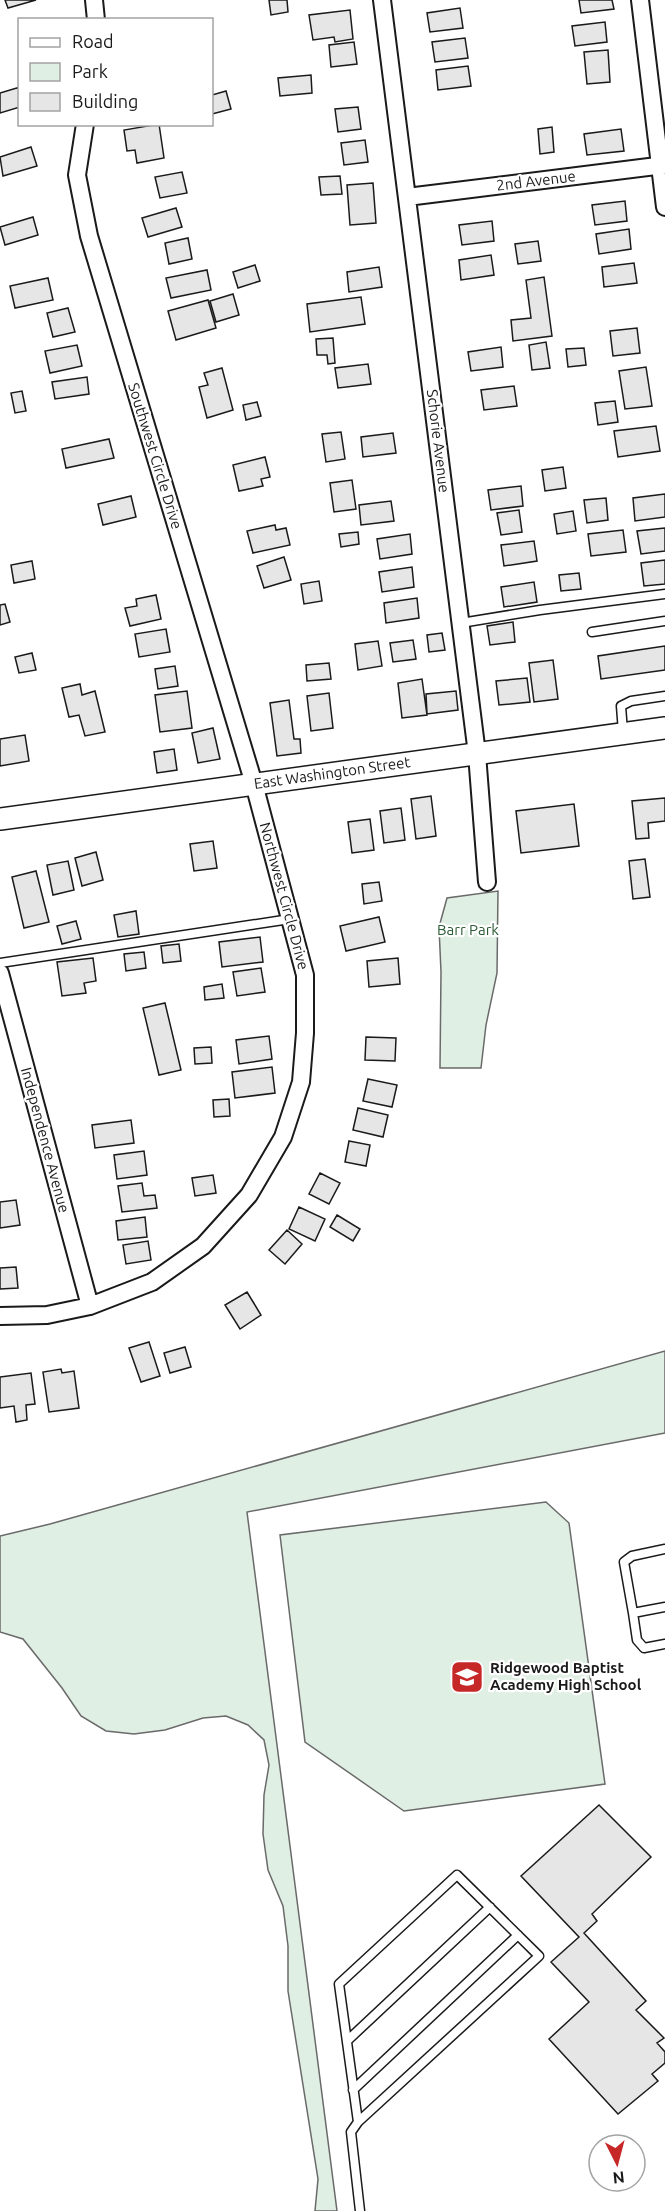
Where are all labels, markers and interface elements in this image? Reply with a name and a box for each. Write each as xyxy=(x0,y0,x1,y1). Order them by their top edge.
legend xyxy=(18,18,213,126)
text: Road xyxy=(72,31,114,51)
text: Park xyxy=(72,61,108,81)
text: Building xyxy=(72,91,138,111)
street label: 2nd Avenue xyxy=(495,167,577,194)
street label: Southwest Circle Drive xyxy=(125,381,186,531)
street label: Schorie Avenue xyxy=(424,388,453,493)
street label: East Washington Street xyxy=(253,753,411,792)
street label: Northwest Circle Drive xyxy=(257,820,312,971)
park label: Barr Park xyxy=(437,921,499,938)
street label: Independence Avenue xyxy=(18,1065,73,1214)
school or university icon: Ridgewood Baptist Academy High School xyxy=(449,1659,485,1695)
place label: Ridgewood Baptist Academy High School xyxy=(490,1659,642,1693)
north arrow xyxy=(587,2133,647,2193)
text: N xyxy=(612,2168,625,2187)

